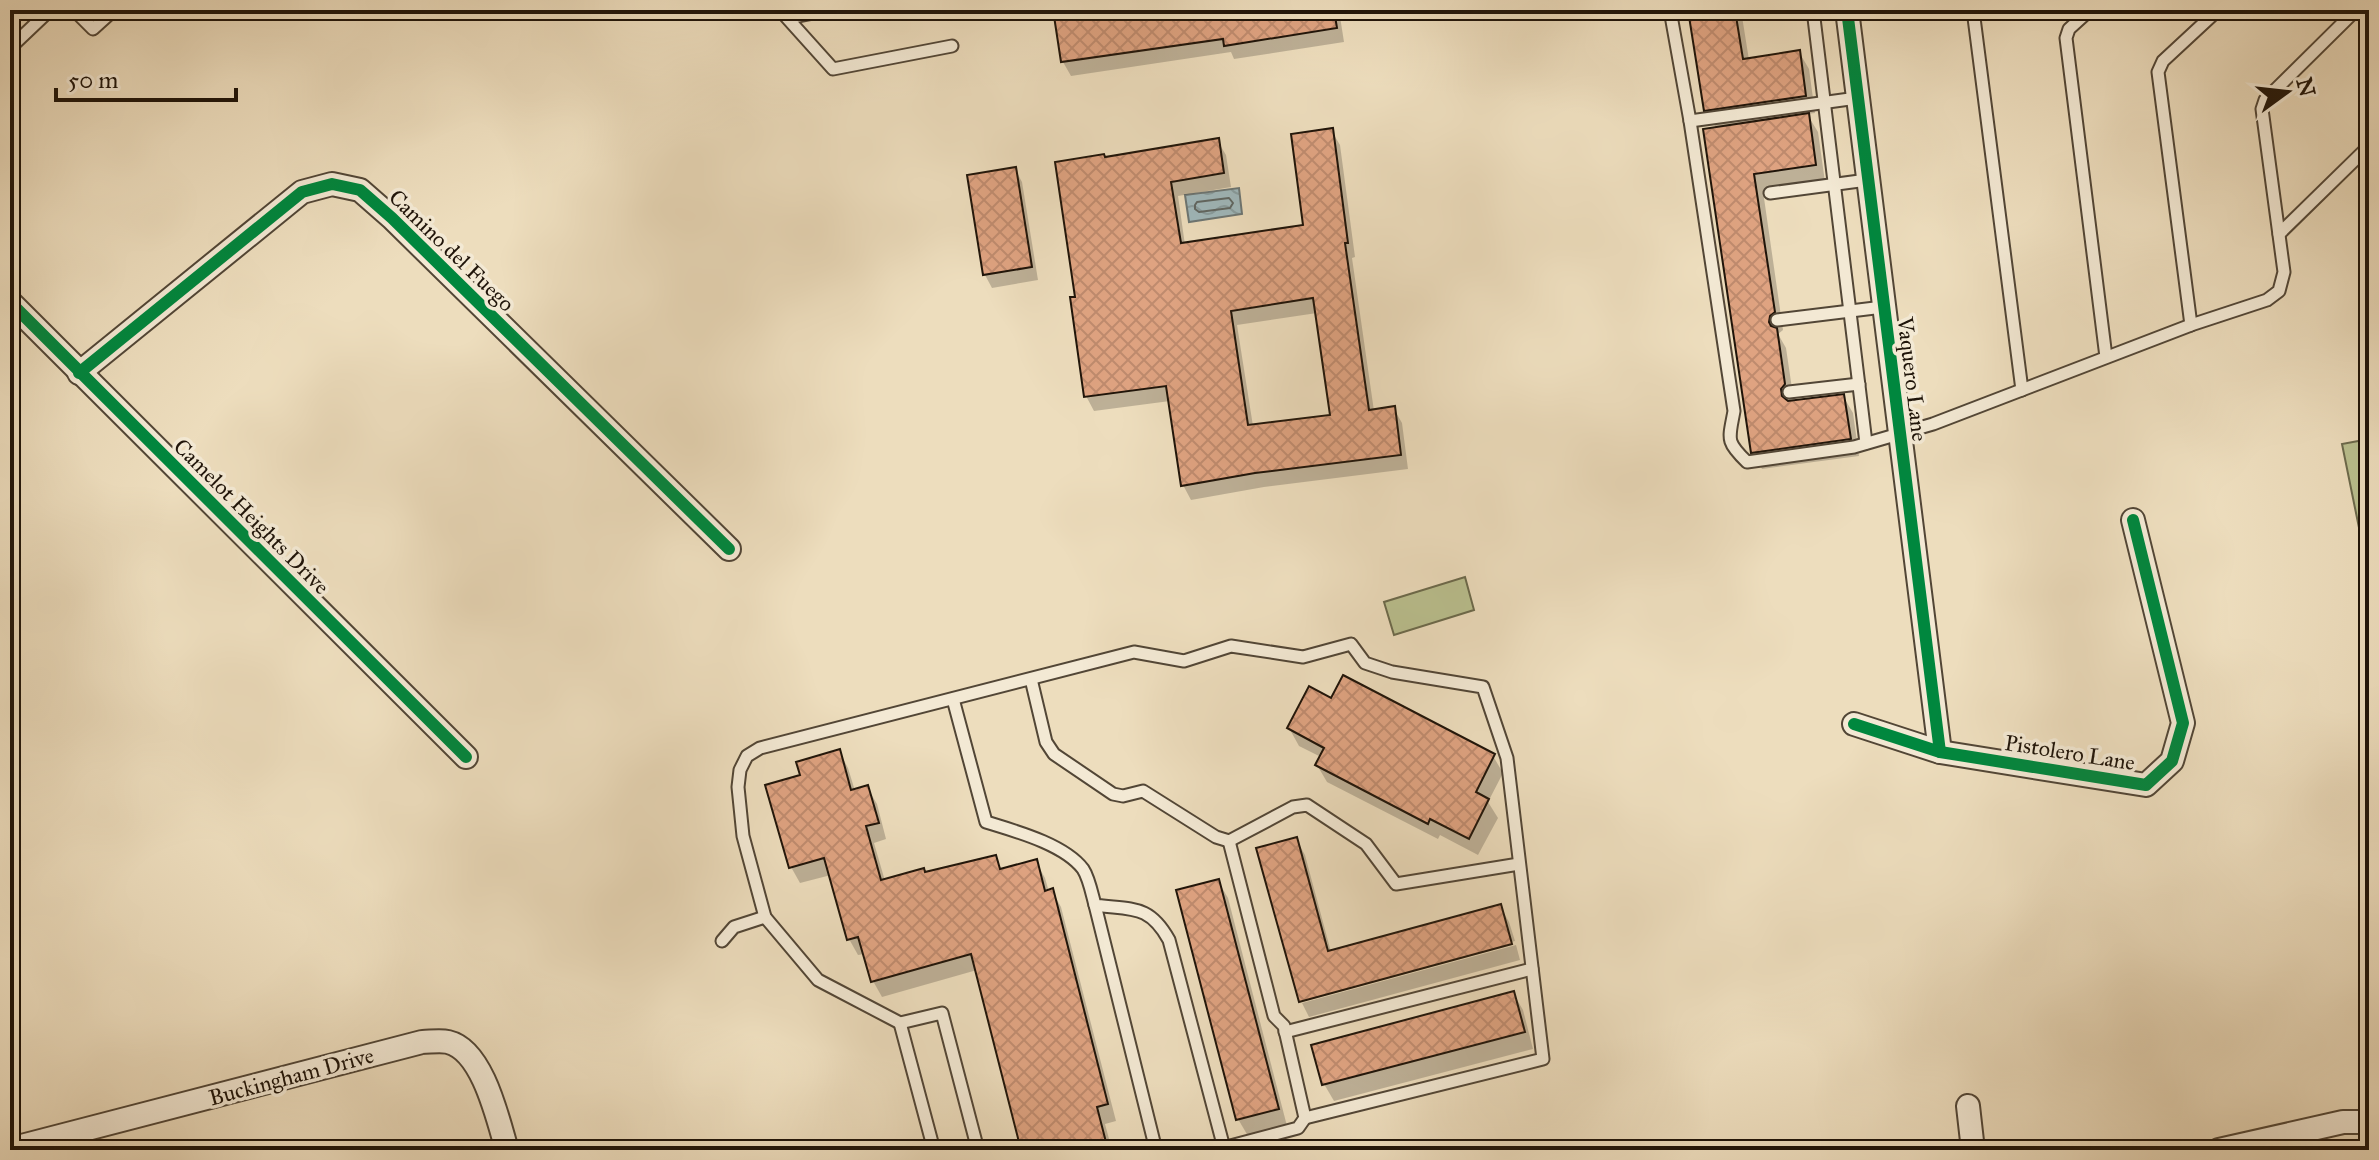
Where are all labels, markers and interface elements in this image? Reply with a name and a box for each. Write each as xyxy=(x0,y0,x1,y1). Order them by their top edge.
scale bar xyxy=(56,52,236,102)
north arrow xyxy=(2247,52,2327,132)
text: 50 m xyxy=(68,65,118,95)
text: N xyxy=(2290,74,2321,100)
street label: Camino del Fuego xyxy=(383,184,520,317)
street label: Vaquero Lane xyxy=(1891,314,1934,443)
street label: Camelot Heights Drive xyxy=(168,433,335,600)
street label: Pistolero Lane xyxy=(2003,729,2137,776)
street label: Buckingham Drive xyxy=(206,1041,377,1111)

